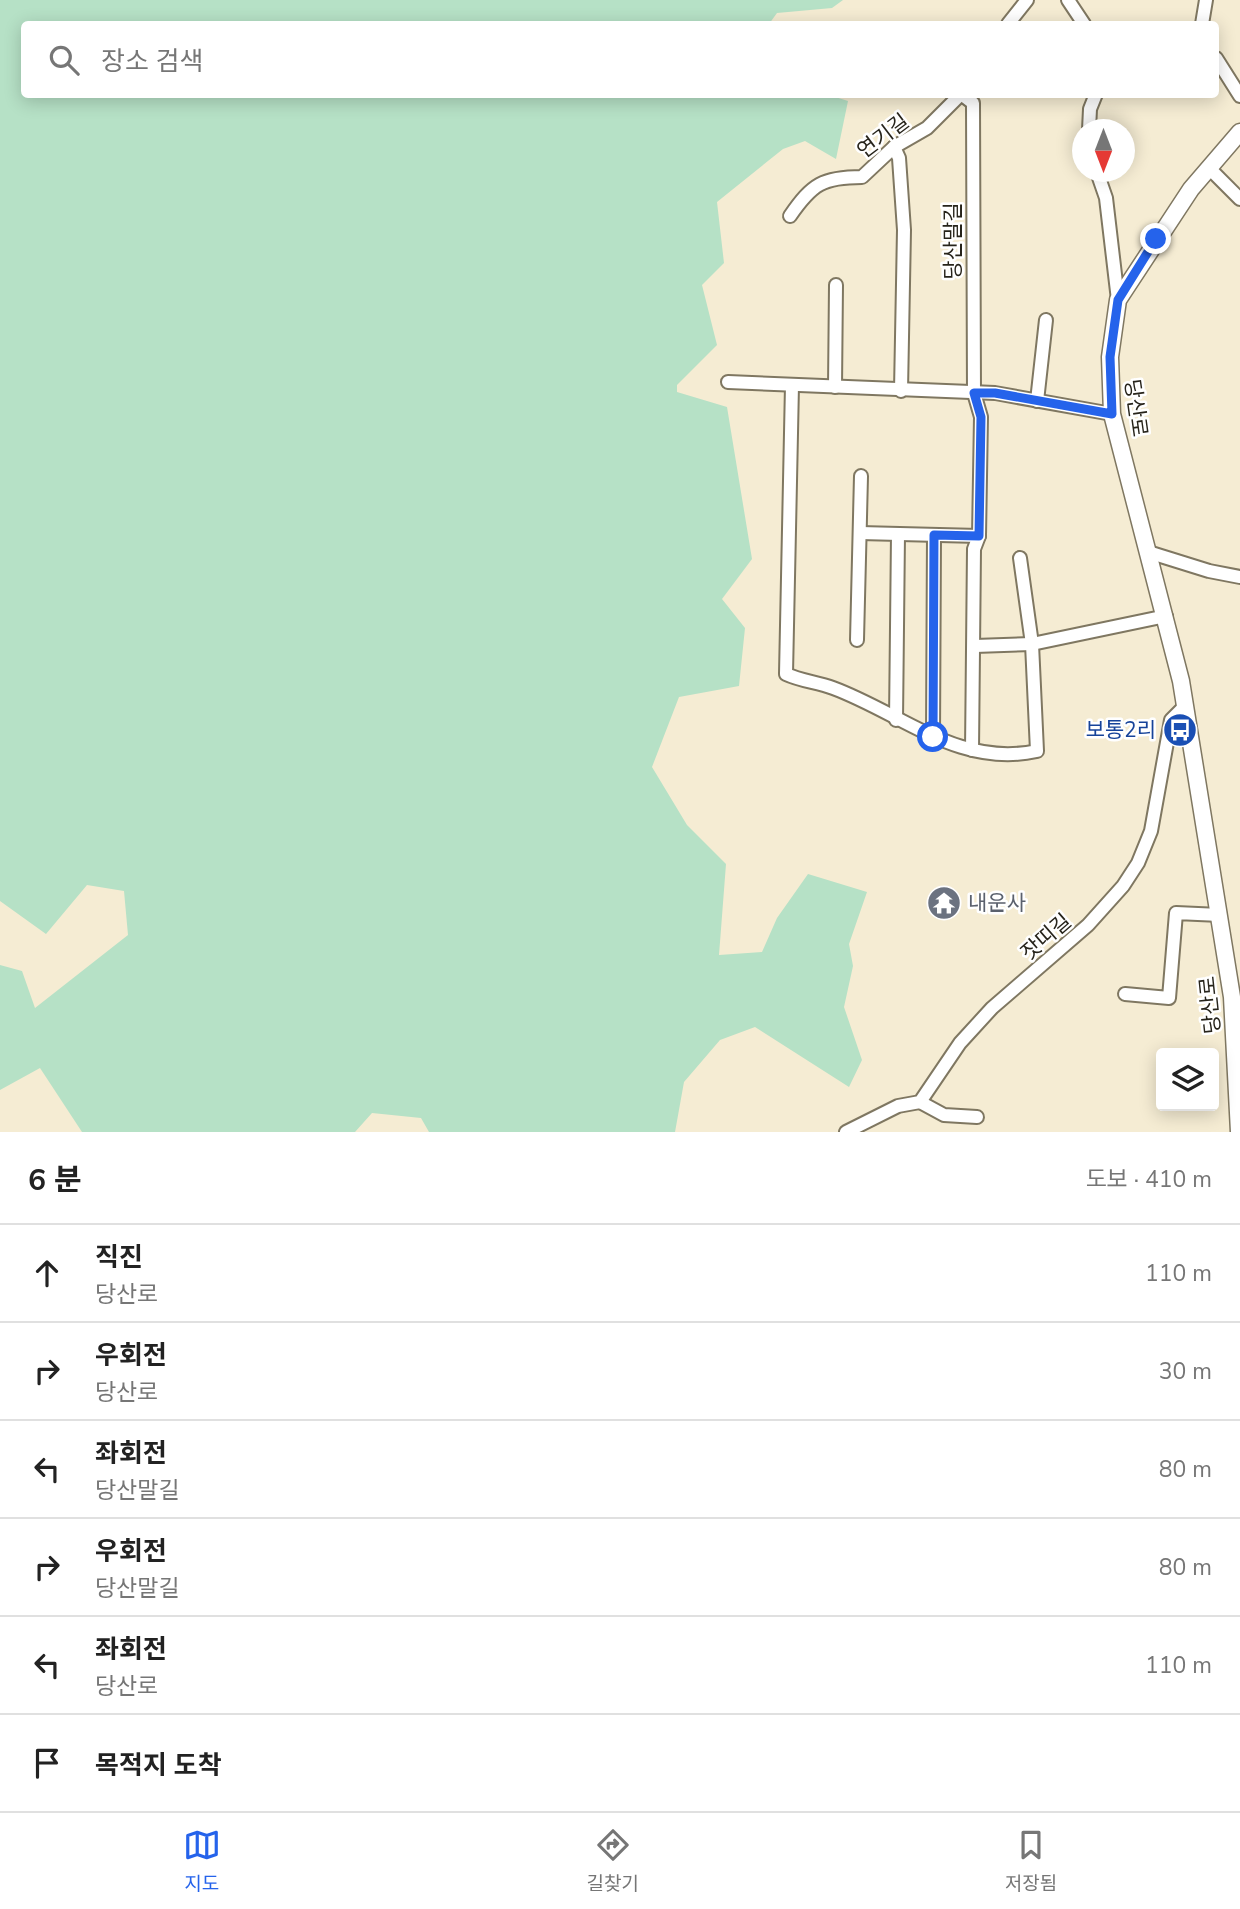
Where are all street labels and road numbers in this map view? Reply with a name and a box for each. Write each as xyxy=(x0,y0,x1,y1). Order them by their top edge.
street label: 연기길 xyxy=(851,107,915,165)
street label: 당산말길 xyxy=(939,202,967,280)
street label: 당산로 xyxy=(1118,377,1154,439)
street label: 잣띠길 xyxy=(1015,907,1077,967)
street label: 당산로 xyxy=(1193,975,1227,1035)

